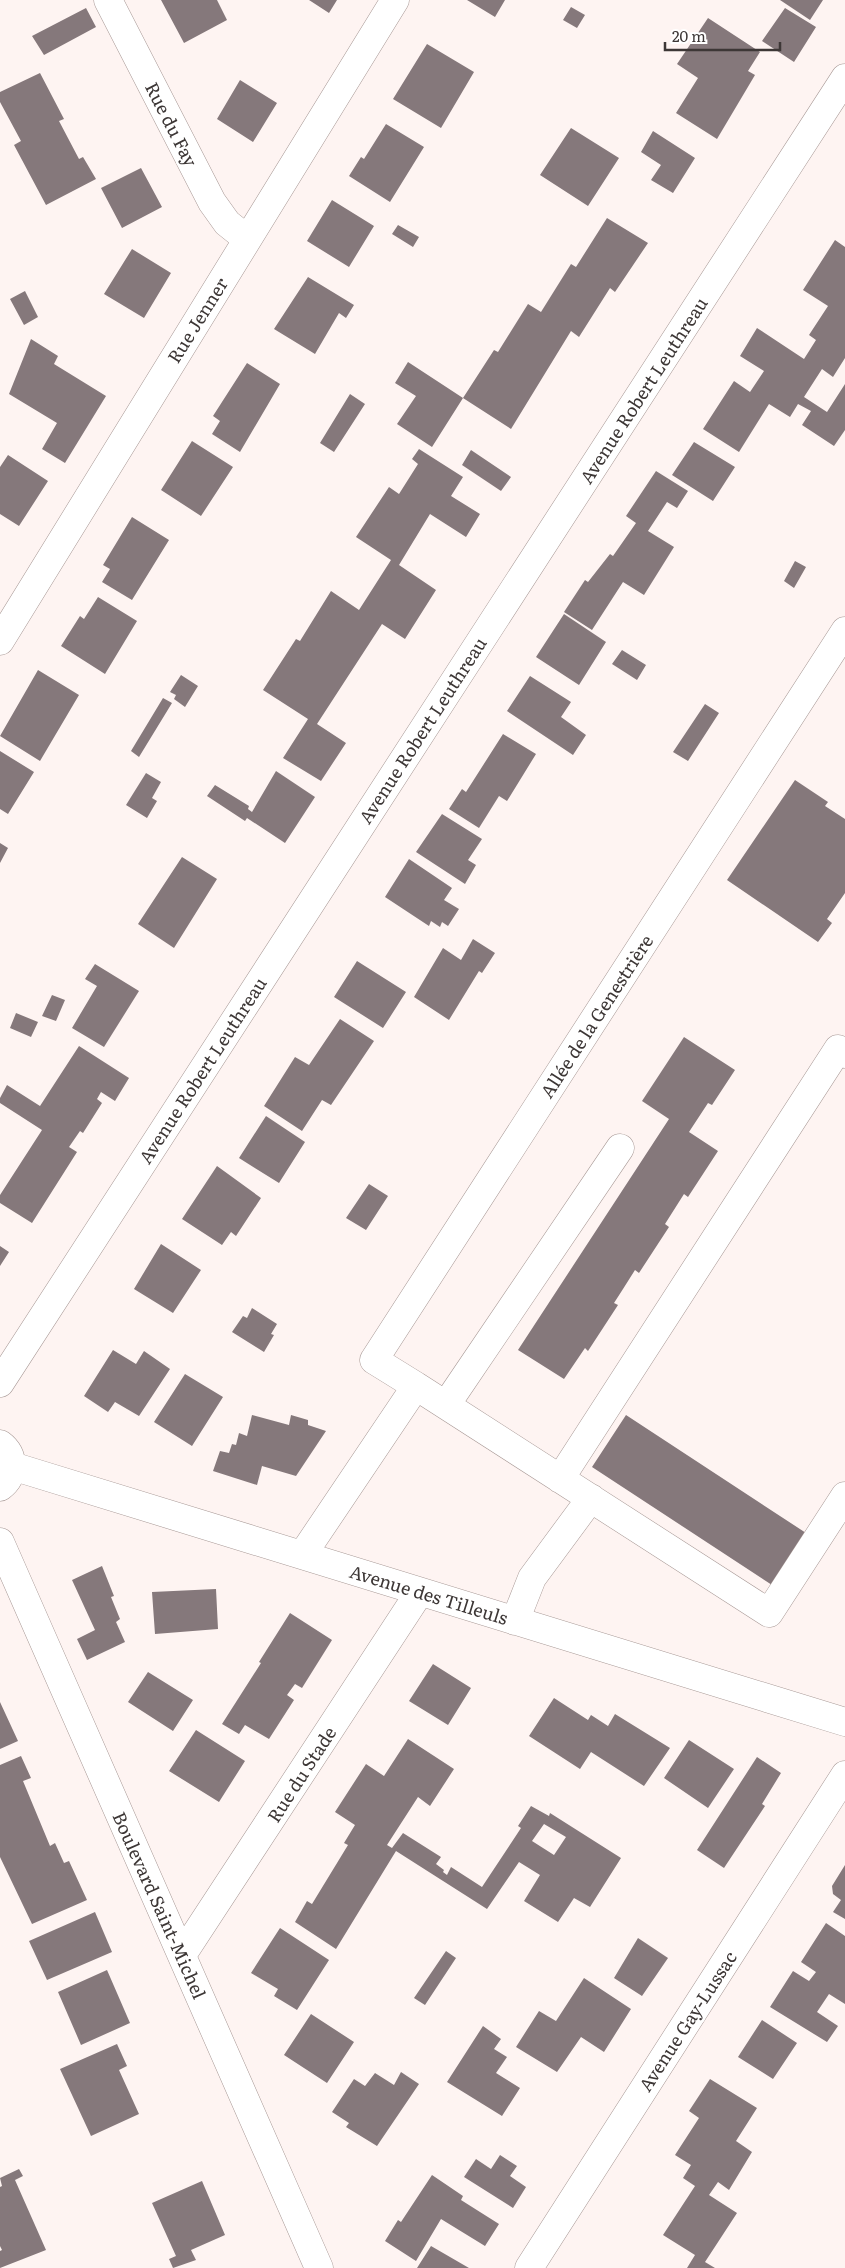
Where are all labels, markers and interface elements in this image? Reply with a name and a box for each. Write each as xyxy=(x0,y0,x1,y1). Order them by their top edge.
scale bar xyxy=(665,20,780,52)
text: 20 m xyxy=(672,24,706,47)
street label: Rue du Fay xyxy=(139,77,205,172)
street label: Rue Jenner xyxy=(160,272,234,368)
street label: Avenue Robert Leuthreau xyxy=(572,291,714,489)
street label: Avenue Robert Leuthreau xyxy=(351,631,493,829)
street label: Allée de la Genestrière xyxy=(533,929,659,1103)
street label: Avenue Robert Leuthreau xyxy=(131,971,273,1169)
street label: Avenue des Tilleuls xyxy=(347,1557,511,1631)
street label: Rue du Stade xyxy=(260,1721,342,1827)
street label: Boulevard Saint-Michel xyxy=(106,1807,214,2003)
street label: Avenue Gay-Lussac xyxy=(631,1945,743,2097)

